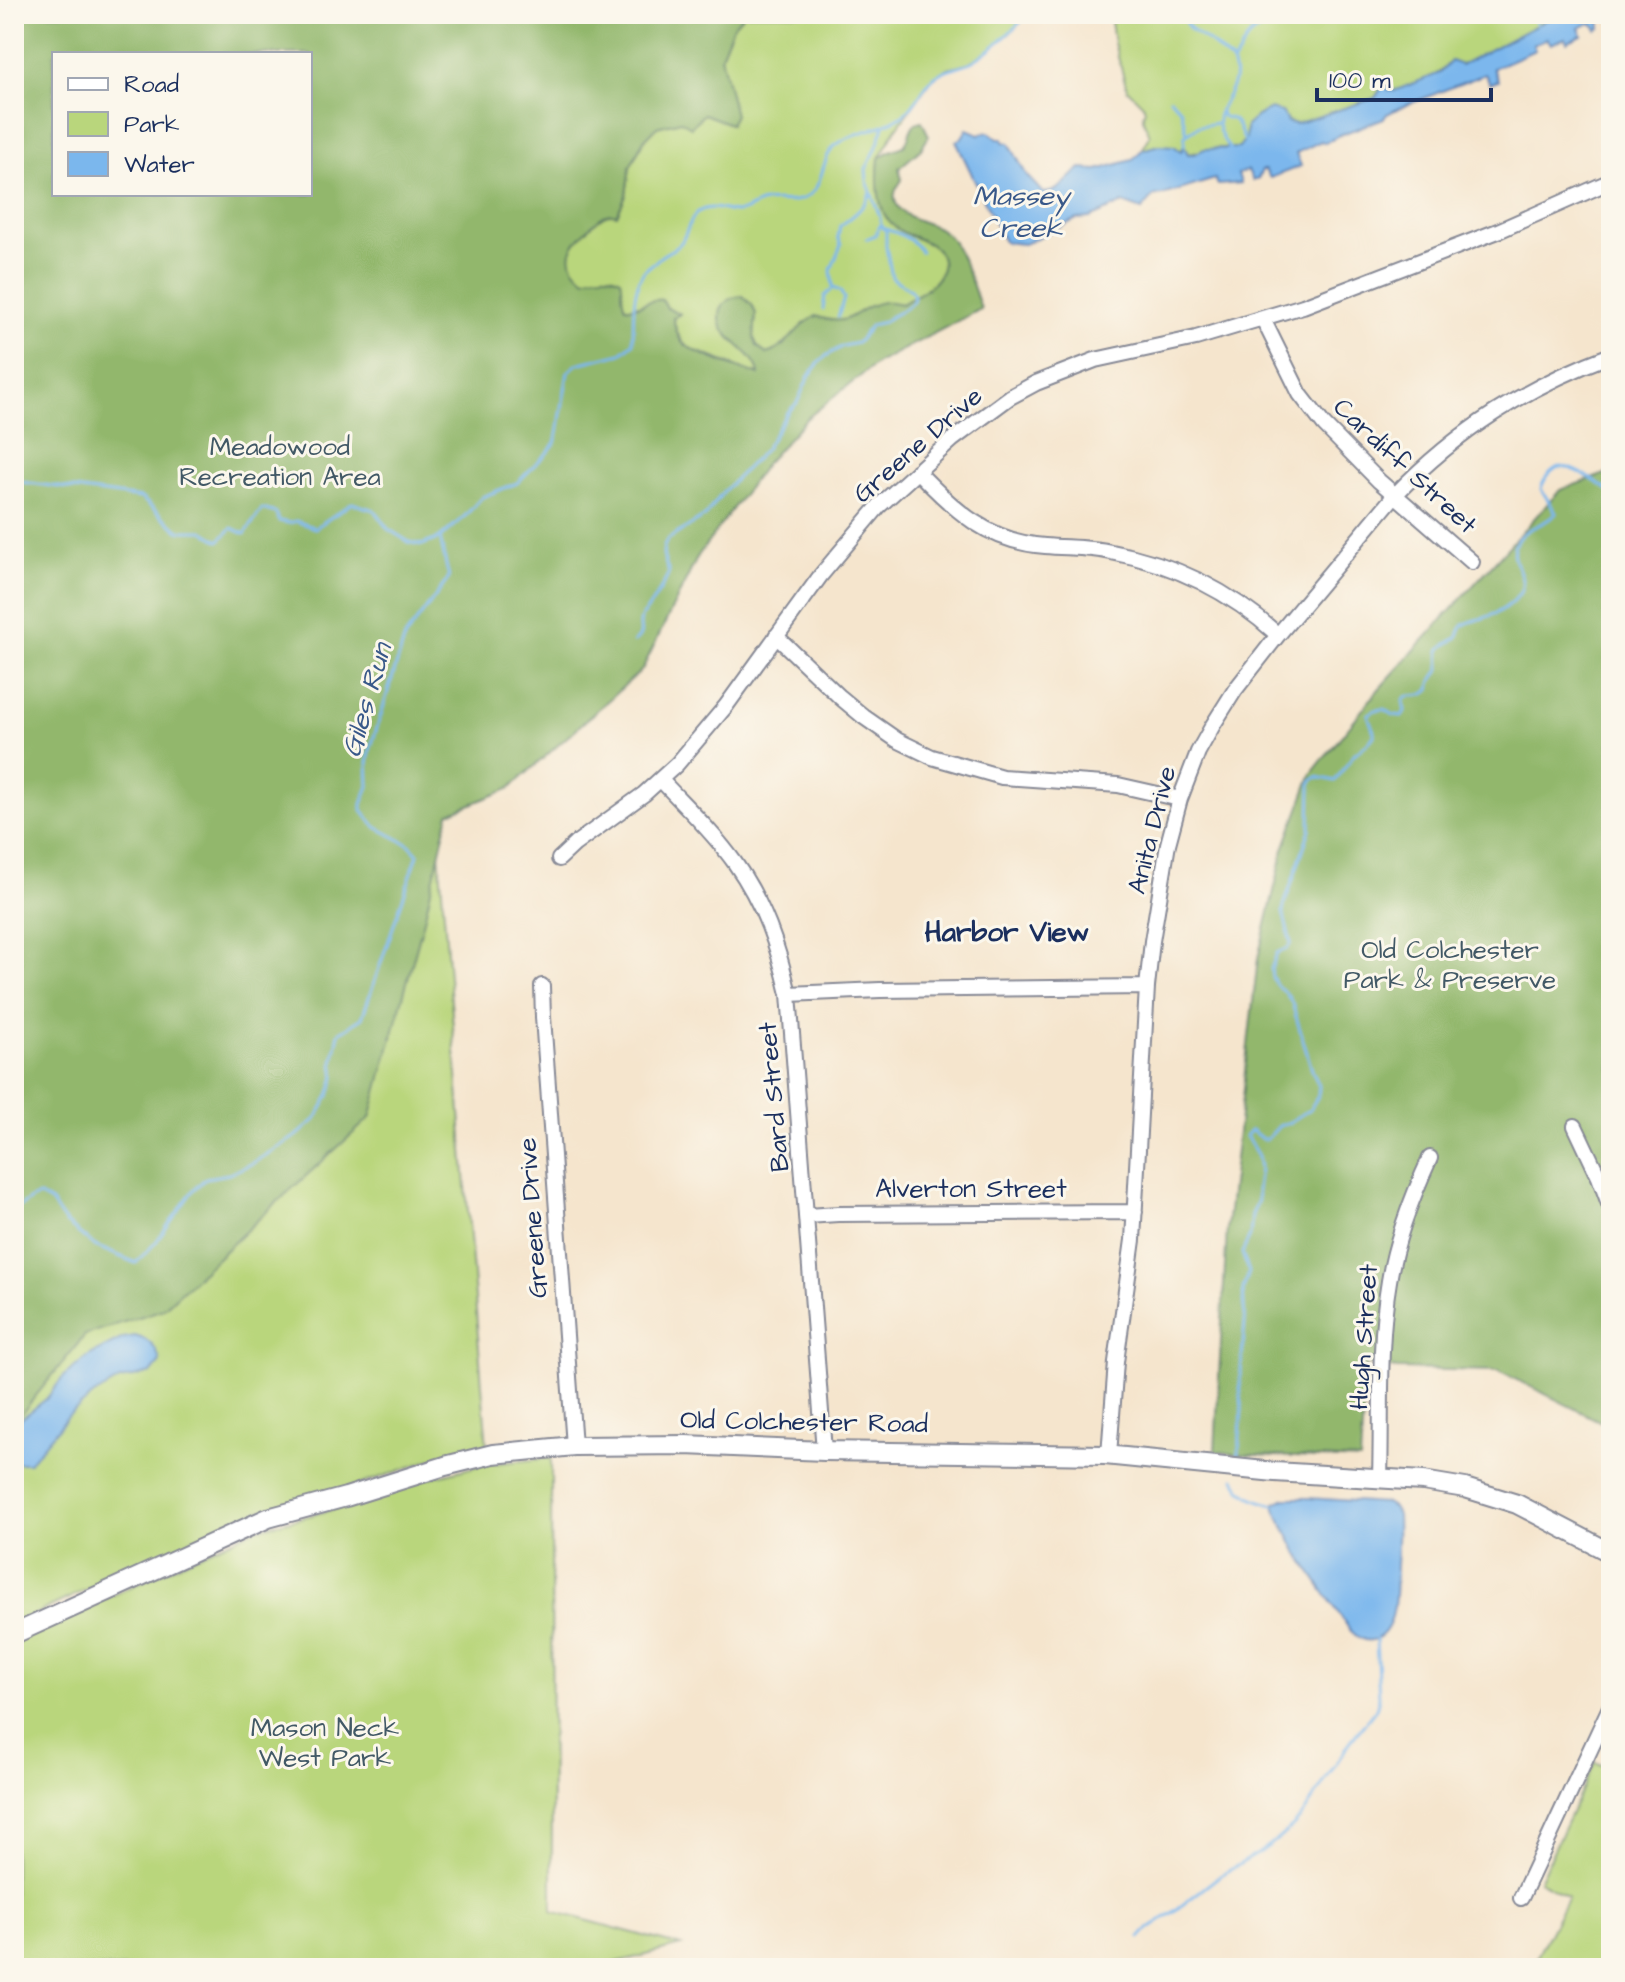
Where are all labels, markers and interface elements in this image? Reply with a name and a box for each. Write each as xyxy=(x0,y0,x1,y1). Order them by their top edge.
legend xyxy=(52,52,312,196)
scale bar xyxy=(1317,52,1491,102)
text: 100 m xyxy=(1329,64,1391,98)
text: Road xyxy=(124,68,179,102)
text: Park xyxy=(124,108,180,142)
text: Water xyxy=(124,148,195,182)
water label: Massey Creek xyxy=(973,177,1072,248)
street label: Greene Drive xyxy=(846,379,990,511)
street label: Cardiff Street xyxy=(1325,390,1485,542)
park label: Meadowood Recreation Area xyxy=(179,429,381,495)
water label: Giles Run xyxy=(332,637,402,761)
street label: Anita Drive xyxy=(1119,762,1185,898)
district label: Harbor View xyxy=(925,913,1089,952)
park label: Old Colchester Park & Preserve xyxy=(1344,932,1556,998)
street label: Bard Street xyxy=(749,1020,798,1173)
street label: Greene Drive xyxy=(509,1137,557,1299)
street label: Alverton Street xyxy=(875,1171,1067,1207)
street label: Hugh Street xyxy=(1341,1263,1389,1411)
street label: Old Colchester Road xyxy=(680,1402,928,1442)
park label: Mason Neck West Park xyxy=(251,1710,399,1776)

